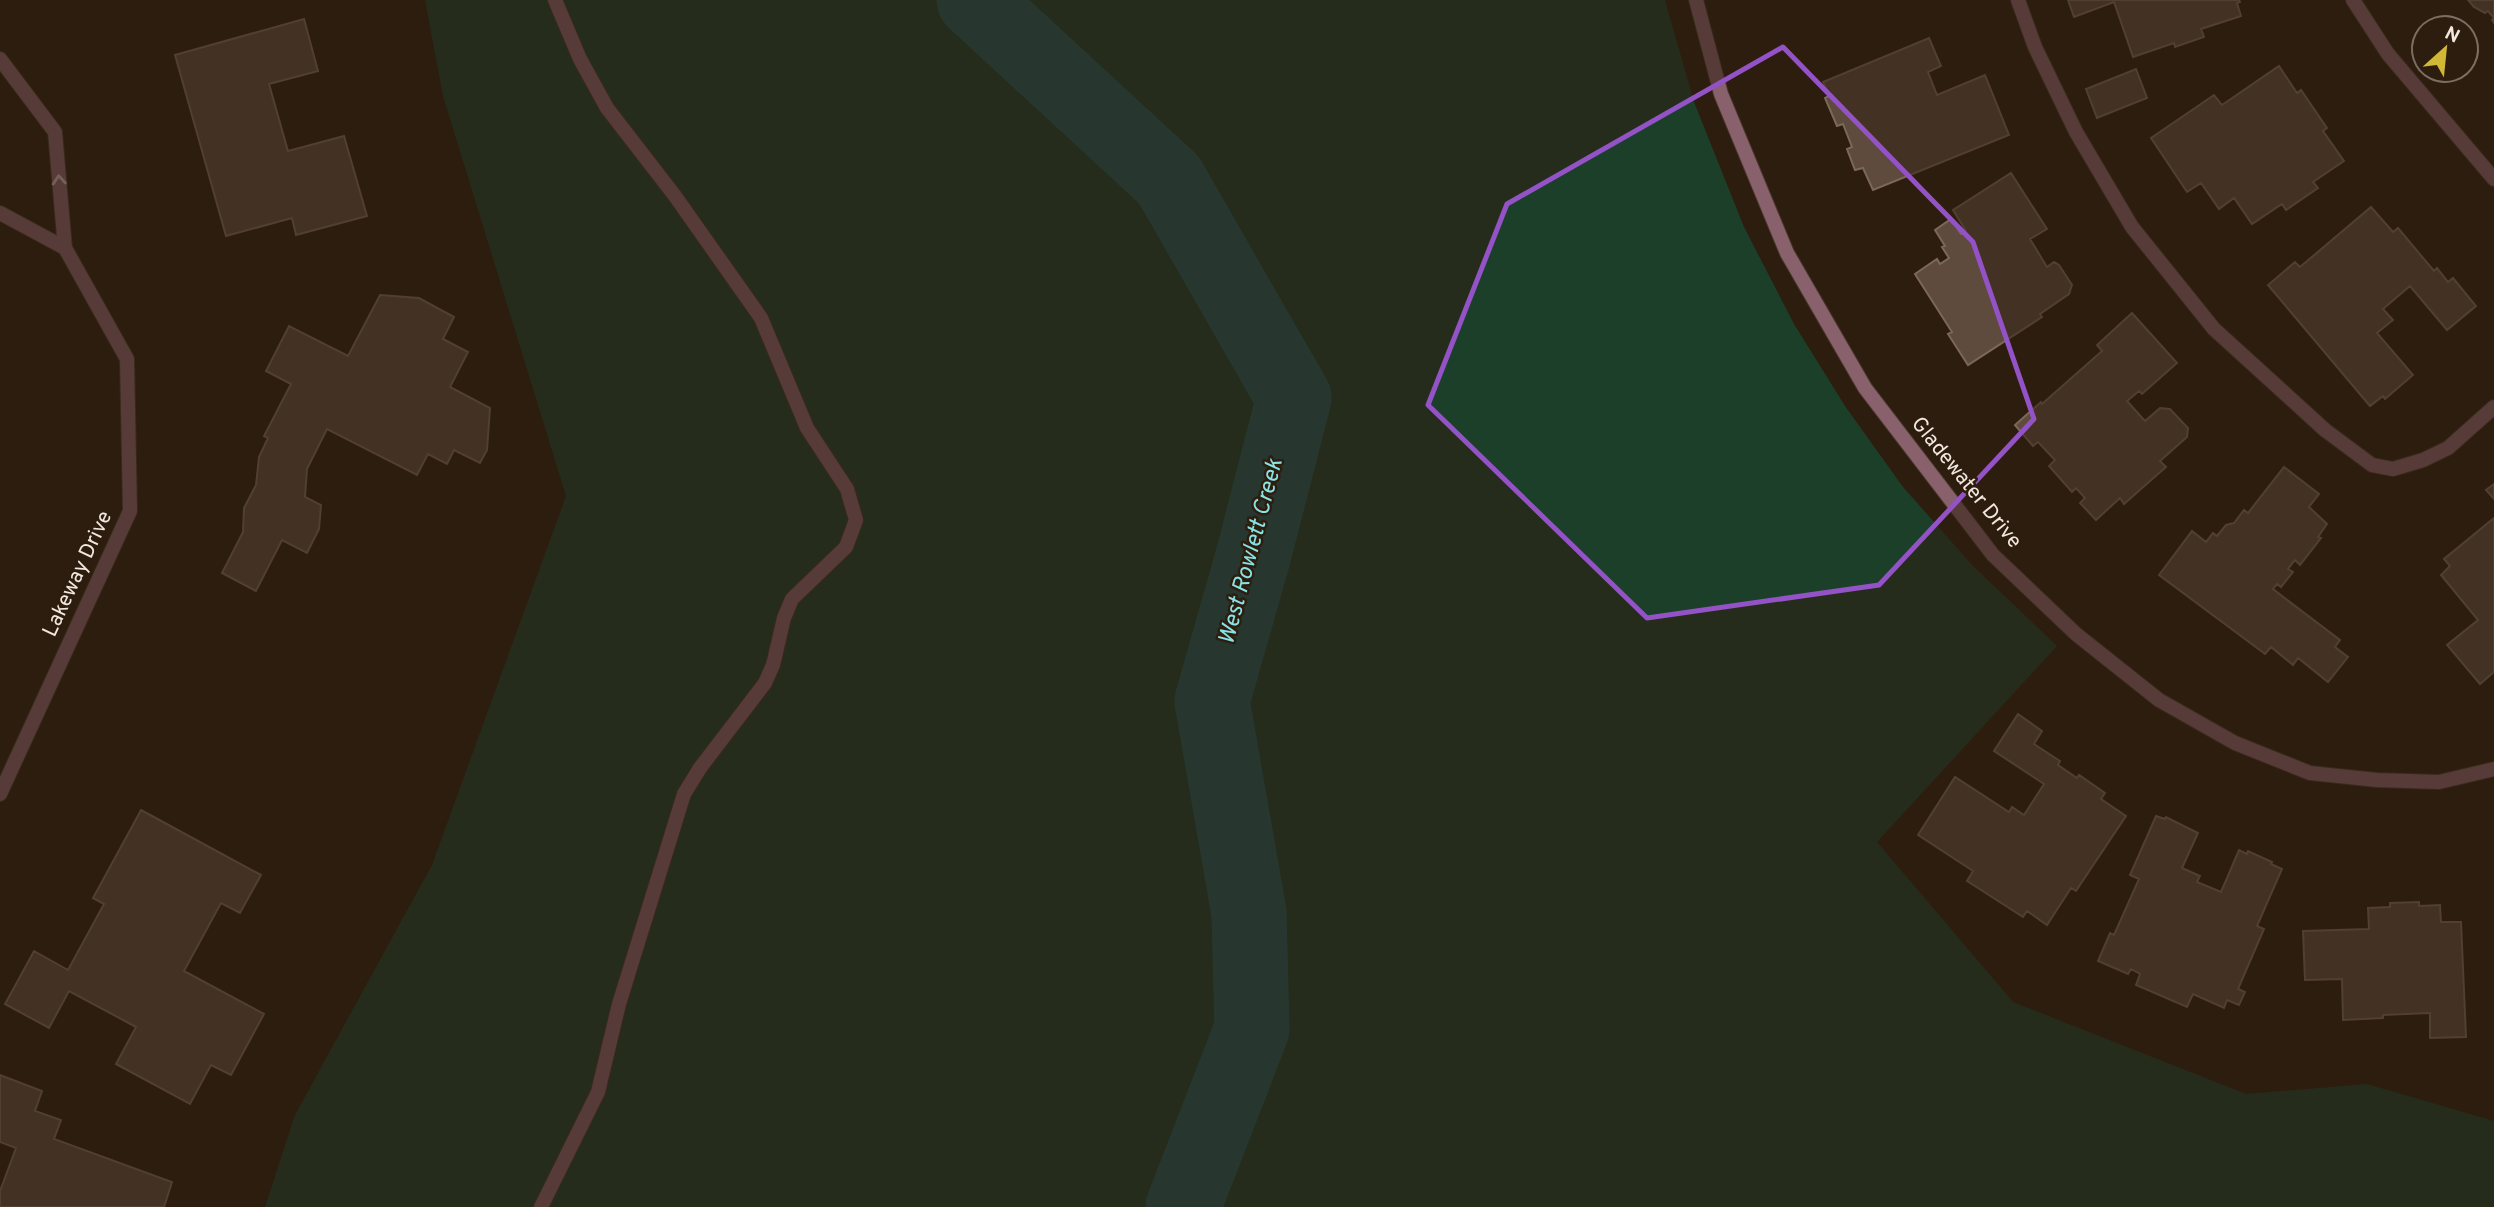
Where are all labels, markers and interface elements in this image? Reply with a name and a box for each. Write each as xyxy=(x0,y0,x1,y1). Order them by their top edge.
north arrow xyxy=(2410,14,2480,84)
text: N xyxy=(2440,22,2463,49)
one-way arrow xyxy=(52,175,67,186)
street label: Gladewater Drive xyxy=(1905,412,2027,554)
water label: West Rowlett Creek xyxy=(1213,456,1291,648)
street label: Lakeway Drive xyxy=(37,507,119,641)

